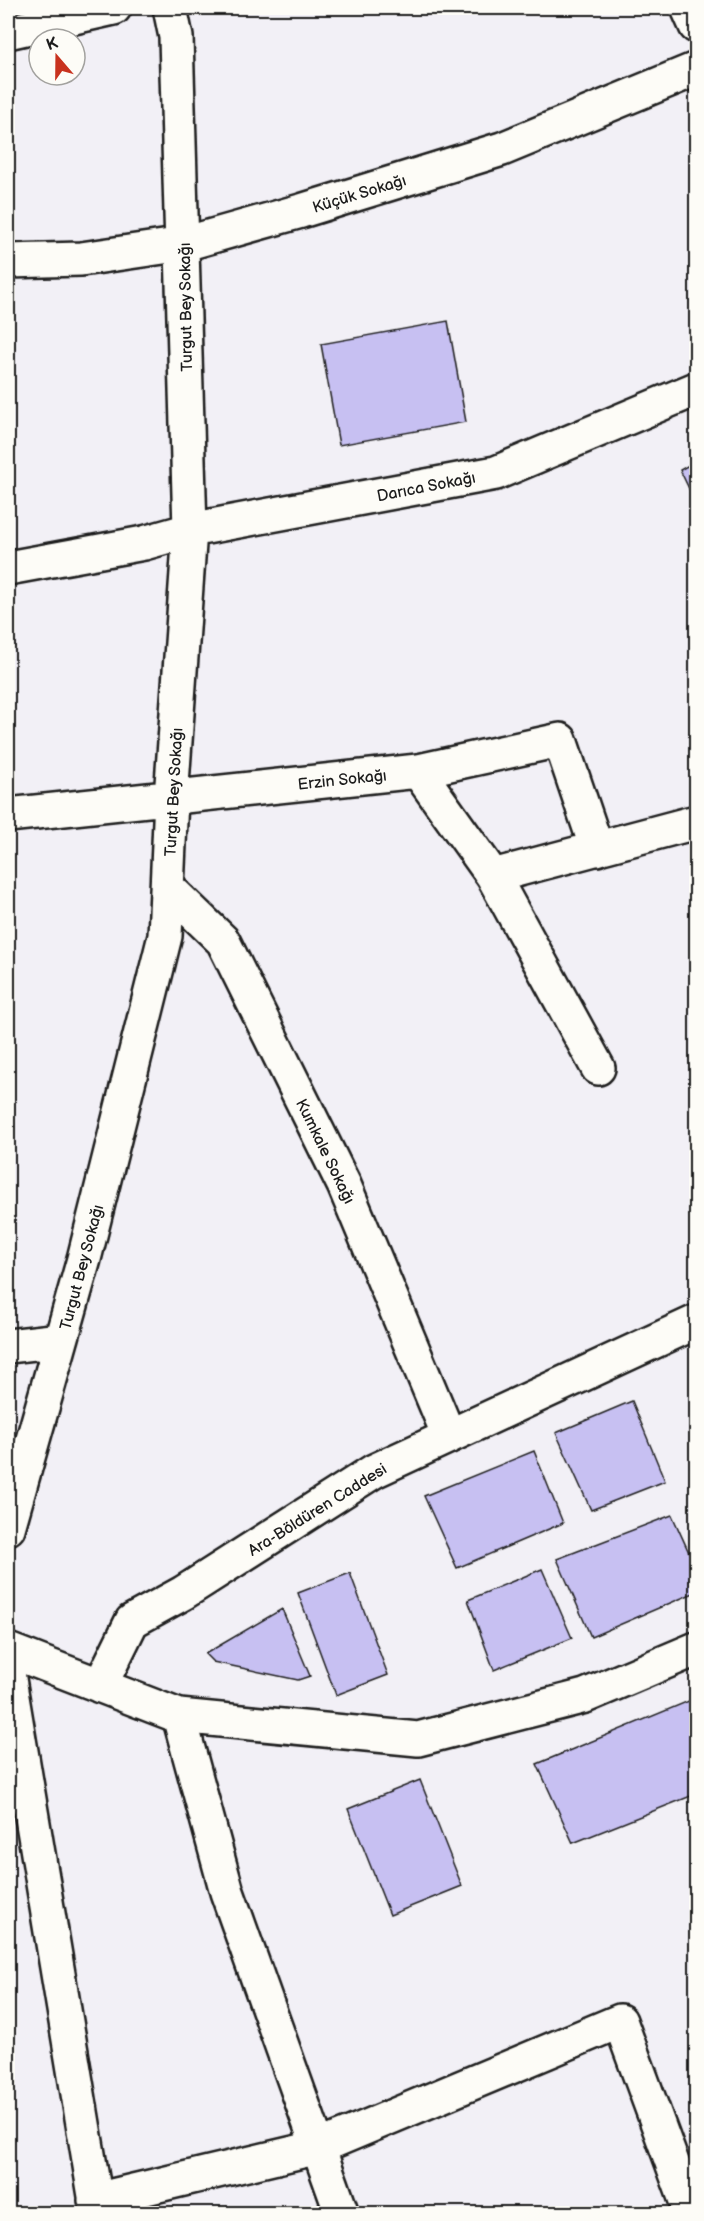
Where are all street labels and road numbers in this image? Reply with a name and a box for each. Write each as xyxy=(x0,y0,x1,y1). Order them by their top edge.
street label: Küçük Sokağı xyxy=(310,171,408,218)
street label: Turgut Bey Sokağı xyxy=(176,242,197,372)
street label: Darıca Sokağı xyxy=(375,469,477,506)
street label: Turgut Bey Sokağı xyxy=(162,727,187,857)
street label: Erzin Sokağı xyxy=(297,766,388,795)
street label: Kumkale Sokağı xyxy=(291,1096,358,1207)
street label: Turgut Bey Sokağı xyxy=(57,1203,108,1332)
street label: Ara-Böldüren Caddesi xyxy=(245,1460,391,1561)

